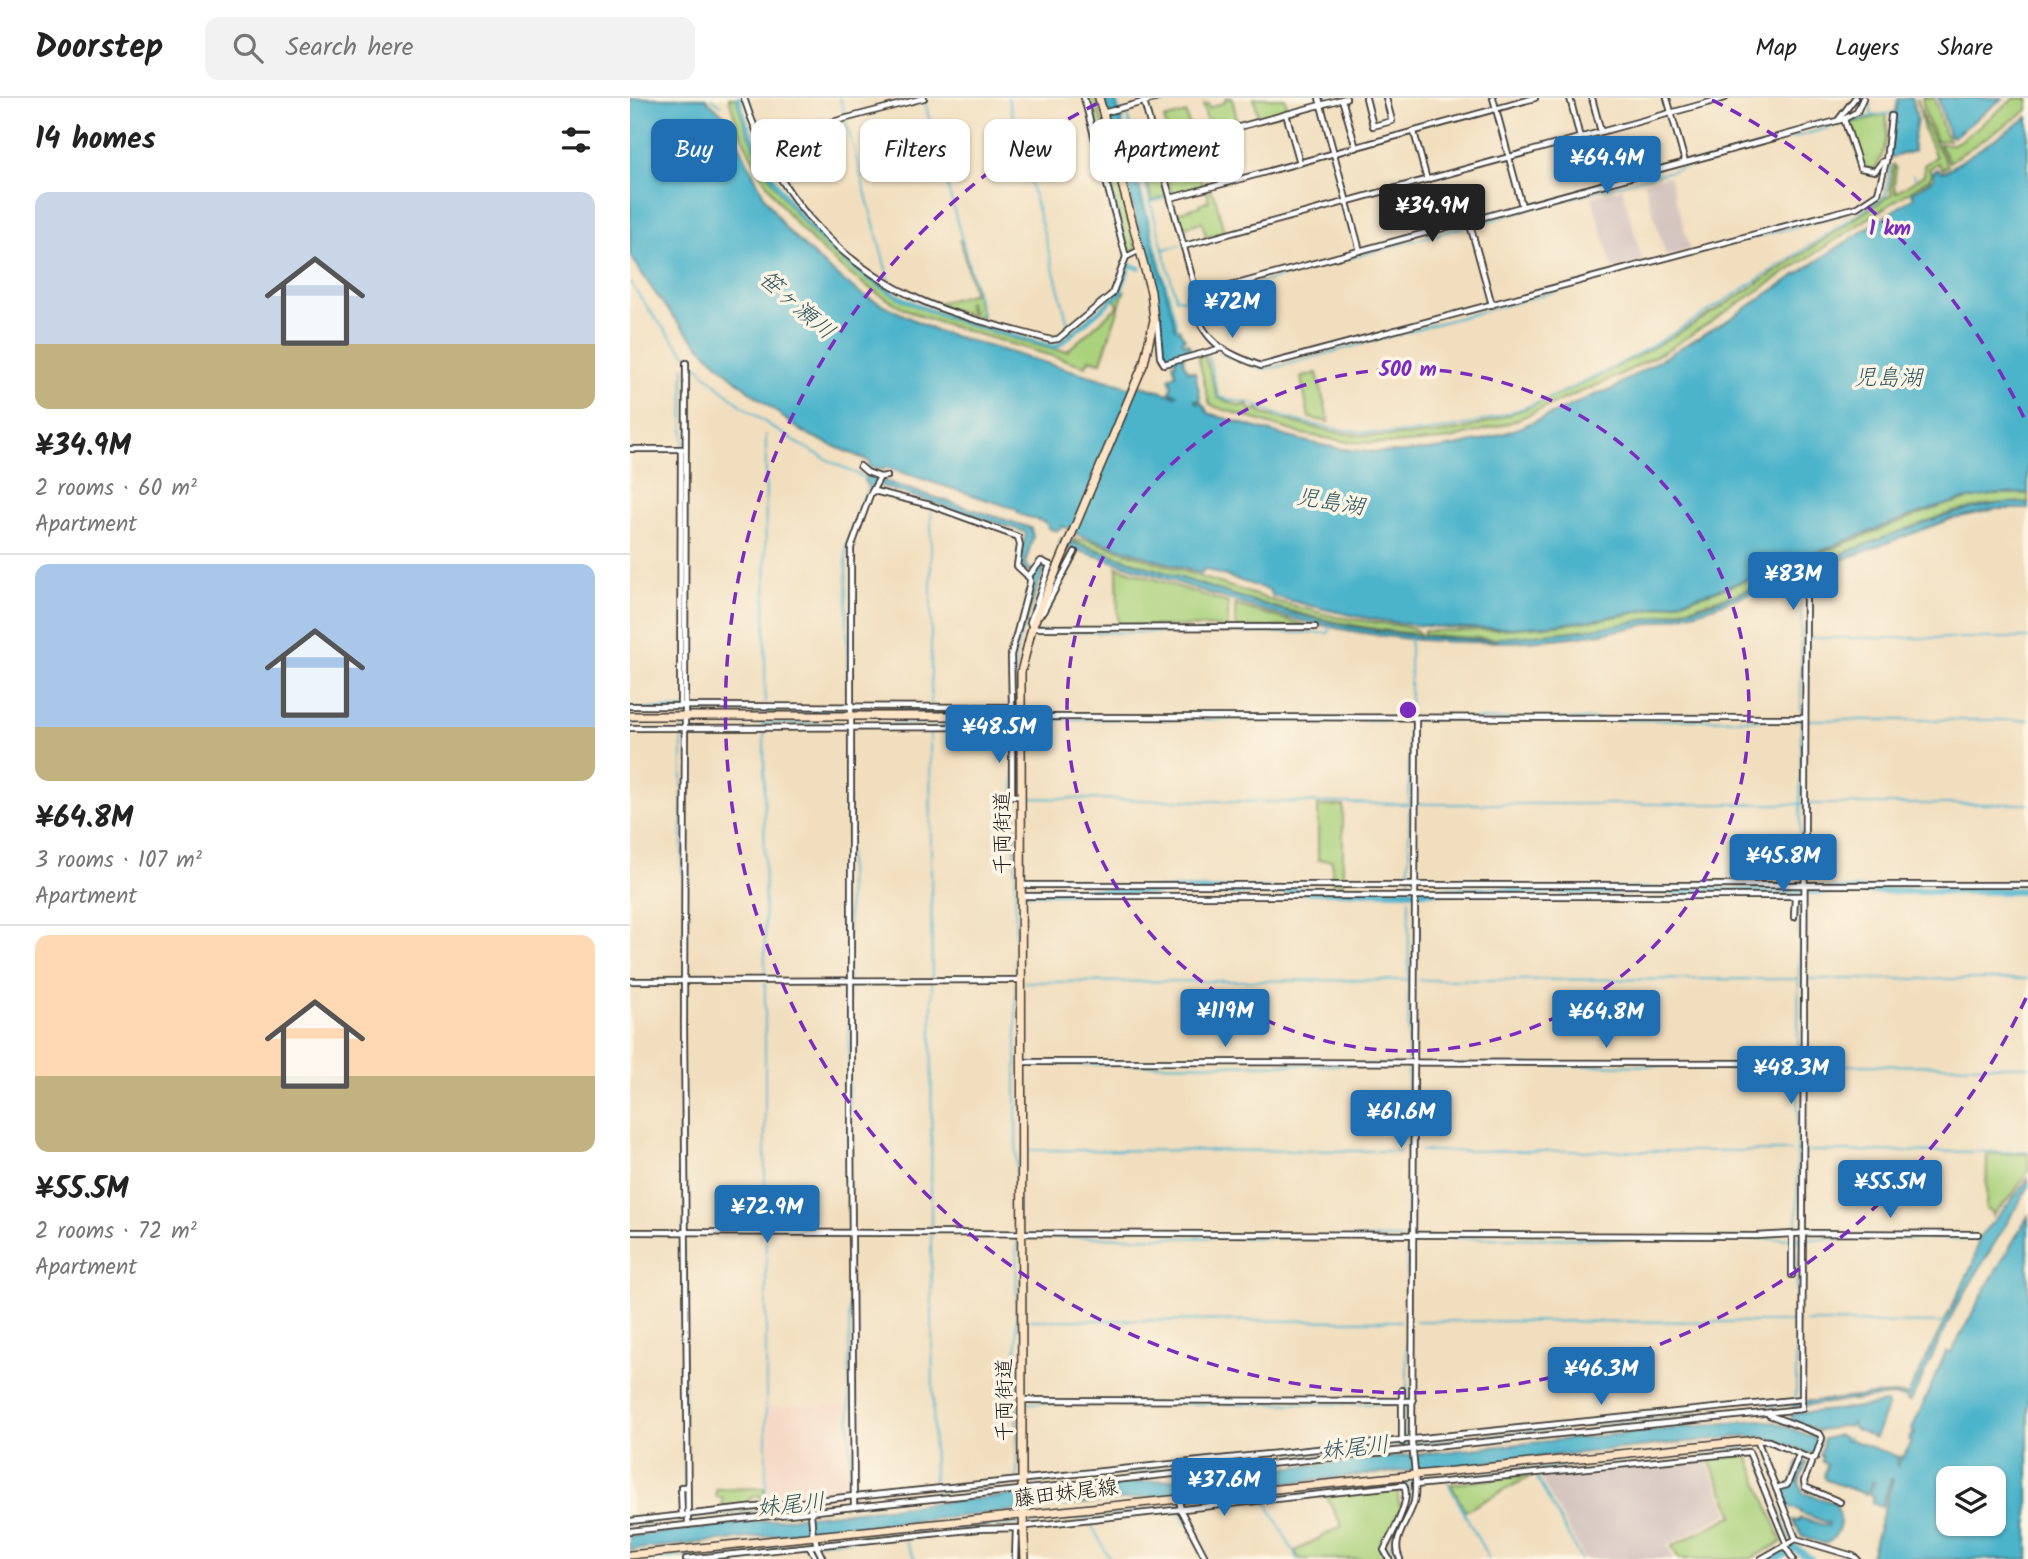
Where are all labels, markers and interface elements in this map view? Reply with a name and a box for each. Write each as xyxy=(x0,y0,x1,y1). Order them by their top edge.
search box xyxy=(205,17,695,80)
text: Doorstep xyxy=(35,22,163,75)
text: Search here xyxy=(285,27,413,69)
icon: search xyxy=(229,29,267,67)
text: Map xyxy=(1755,29,1797,68)
text: Layers xyxy=(1835,29,1899,68)
text: Share xyxy=(1937,29,1993,68)
text: 14 homes xyxy=(35,116,156,164)
chip: Buy xyxy=(651,119,737,182)
chip: Rent xyxy=(751,119,846,182)
chip: Filters xyxy=(860,119,970,182)
chip: New xyxy=(984,119,1076,182)
chip: Apartment xyxy=(1090,119,1244,182)
icon: filters xyxy=(557,121,595,159)
pin: ¥64.4M xyxy=(1550,136,1664,196)
text: ¥64.4M xyxy=(1570,141,1644,177)
pin: ¥34.9M xyxy=(1375,184,1489,244)
text: ¥34.9M xyxy=(1395,189,1469,225)
text: 1 km xyxy=(1869,213,1911,246)
icon: home xyxy=(252,238,378,364)
water label: 笹ヶ瀬川 xyxy=(749,262,843,350)
pin: ¥72M xyxy=(1191,280,1273,340)
text: ¥72M xyxy=(1204,285,1260,321)
text: 500 m xyxy=(1378,354,1437,387)
water label: 児島湖 xyxy=(1854,361,1925,397)
text: ¥34.9M xyxy=(35,423,131,471)
text: 2 rooms · 60 m² xyxy=(35,471,197,507)
water label: 児島湖 xyxy=(1293,480,1369,526)
text: Apartment xyxy=(35,507,137,543)
pin: ¥83M xyxy=(1752,552,1834,612)
text: ¥83M xyxy=(1764,557,1822,593)
icon: home xyxy=(252,610,378,736)
centre of rings xyxy=(1396,698,1420,722)
pin: ¥48.5M xyxy=(942,706,1056,765)
text: ¥48.5M xyxy=(962,710,1036,746)
street label: 千両街道 xyxy=(987,791,1020,875)
text: ¥64.8M xyxy=(35,795,134,843)
pin: ¥45.8M xyxy=(1726,834,1840,894)
text: ¥45.8M xyxy=(1746,839,1820,875)
text: 3 rooms · 107 m² xyxy=(35,843,202,879)
text: Apartment xyxy=(35,879,137,915)
icon: home xyxy=(252,981,378,1107)
pin: ¥119M xyxy=(1176,990,1274,1049)
pin: ¥64.8M xyxy=(1549,990,1663,1050)
text: ¥119M xyxy=(1196,994,1254,1030)
text: ¥64.8M xyxy=(1568,995,1644,1031)
pin: ¥48.3M xyxy=(1734,1046,1848,1106)
text: ¥48.3M xyxy=(1753,1051,1829,1087)
pin: ¥61.6M xyxy=(1344,1090,1458,1150)
text: ¥61.6M xyxy=(1367,1095,1435,1131)
pin: ¥55.5M xyxy=(1833,1160,1947,1220)
text: ¥55.5M xyxy=(1854,1165,1926,1201)
text: ¥55.5M xyxy=(35,1166,129,1214)
pin: ¥72.9M xyxy=(710,1186,824,1245)
text: ¥72.9M xyxy=(731,1190,803,1226)
text: 2 rooms · 72 m² xyxy=(35,1214,197,1250)
text: Apartment xyxy=(35,1250,137,1286)
pin: ¥46.3M xyxy=(1544,1348,1658,1407)
text: ¥46.3M xyxy=(1564,1352,1638,1388)
street label: 千両街道 xyxy=(989,1358,1022,1442)
water label: 妹尾川 xyxy=(1319,1427,1391,1471)
pin: ¥37.6M xyxy=(1167,1458,1281,1518)
text: ¥37.6M xyxy=(1188,1463,1260,1499)
map controls xyxy=(1936,1466,2006,1536)
button: layers xyxy=(1936,1466,2006,1536)
street label: 藤田妹尾線 xyxy=(1012,1471,1120,1517)
water label: 妹尾川 xyxy=(755,1484,827,1528)

